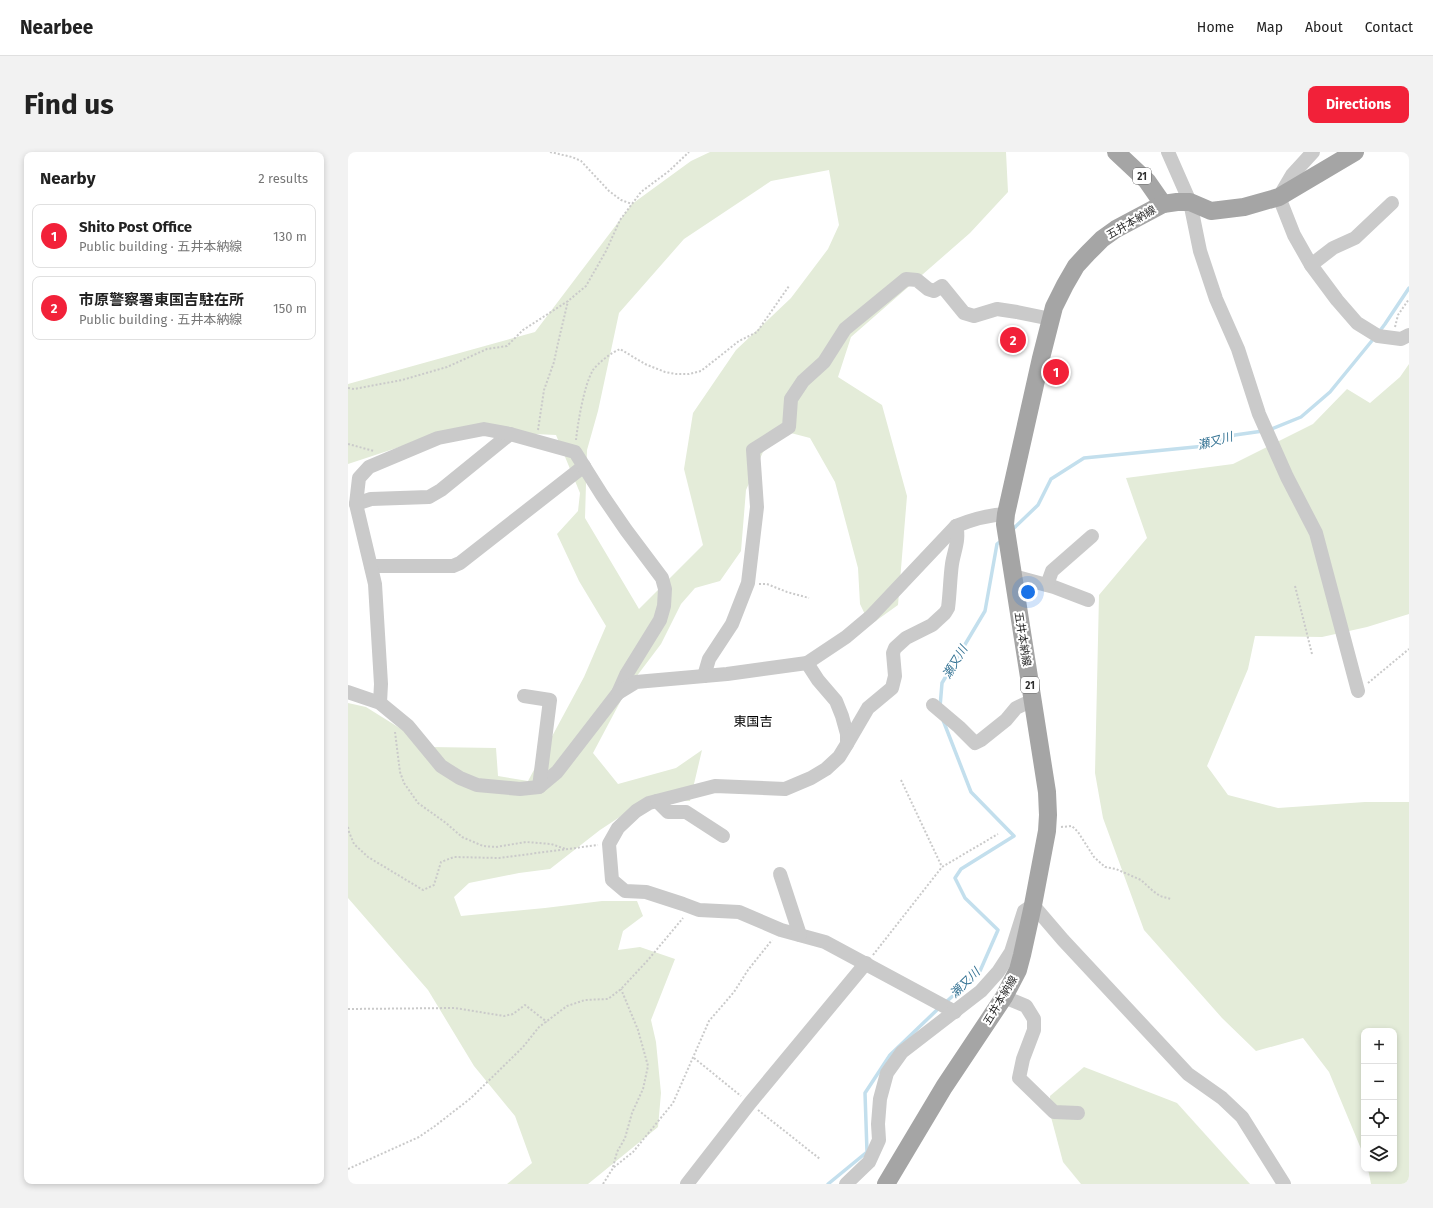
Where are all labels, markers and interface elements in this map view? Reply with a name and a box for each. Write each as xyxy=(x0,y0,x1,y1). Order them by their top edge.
text: Nearbee xyxy=(20,16,93,39)
text: Home xyxy=(1197,19,1234,36)
text: Map xyxy=(1256,19,1283,36)
text: About xyxy=(1305,19,1343,36)
text: Contact xyxy=(1365,19,1413,36)
button: Directions xyxy=(1308,86,1409,123)
text: Find us xyxy=(24,88,114,121)
text: Nearby xyxy=(40,168,95,189)
road number: 21 xyxy=(1133,168,1151,184)
text: 2 results xyxy=(258,171,308,186)
street label: 五井本納線 xyxy=(1104,203,1158,242)
text: Shito Post Office xyxy=(79,218,192,236)
text: 1 xyxy=(51,229,57,244)
text: 130 m xyxy=(273,229,307,244)
text: Public building · 五井本納線 xyxy=(79,239,242,254)
text: 市原警察署東国吉駐在所 xyxy=(79,291,244,309)
text: 2 xyxy=(51,301,57,316)
text: 150 m xyxy=(273,301,307,316)
text: Public building · 五井本納線 xyxy=(79,312,242,327)
pin: 2 xyxy=(1000,325,1026,355)
pin: 1 xyxy=(1043,357,1069,387)
water label: 瀬又川 xyxy=(1196,429,1236,452)
your location xyxy=(1018,582,1038,602)
street label: 五井本納線 xyxy=(1012,611,1033,667)
water label: 瀬又川 xyxy=(940,641,971,681)
road number: 21 xyxy=(1021,677,1039,693)
district label: 東国吉 xyxy=(733,714,773,729)
water label: 瀬又川 xyxy=(947,964,984,1001)
street label: 五井本納線 xyxy=(981,973,1020,1027)
map controls xyxy=(1361,1028,1397,1172)
button: + xyxy=(1361,1028,1397,1064)
button: − xyxy=(1361,1064,1397,1100)
button: locate xyxy=(1361,1100,1397,1136)
button: layers xyxy=(1361,1136,1397,1172)

